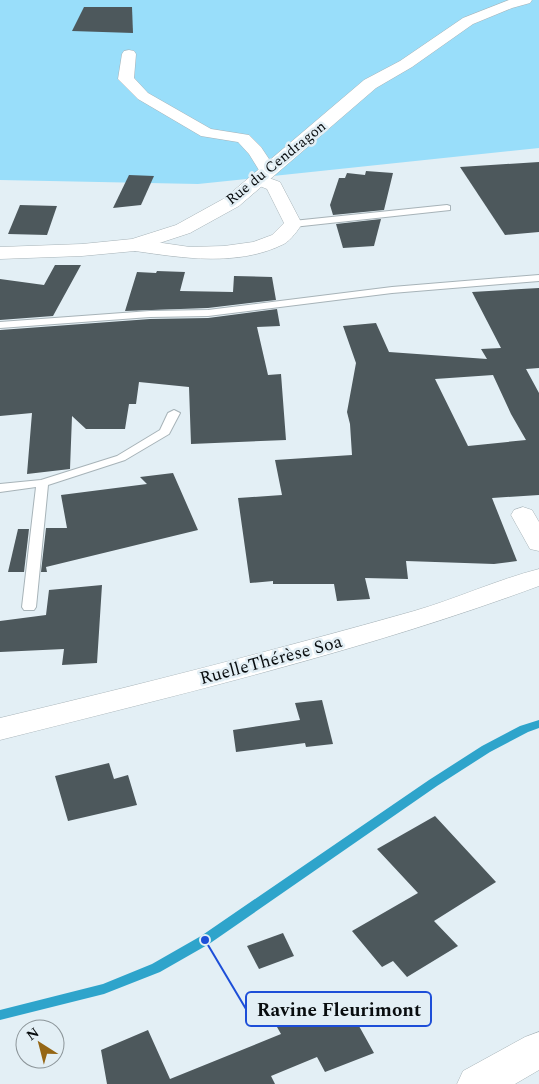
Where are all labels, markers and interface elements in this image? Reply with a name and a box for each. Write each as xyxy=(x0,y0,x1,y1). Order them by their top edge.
street label: Rue du Cendragon xyxy=(221,115,331,211)
street label: RuelleThérèse Soa xyxy=(197,628,346,692)
callout: Ravine Fleurimont xyxy=(246,992,431,1026)
text: Ravine Fleurimont xyxy=(257,996,421,1025)
north arrow xyxy=(15,1019,65,1069)
text: N xyxy=(22,1022,43,1046)

